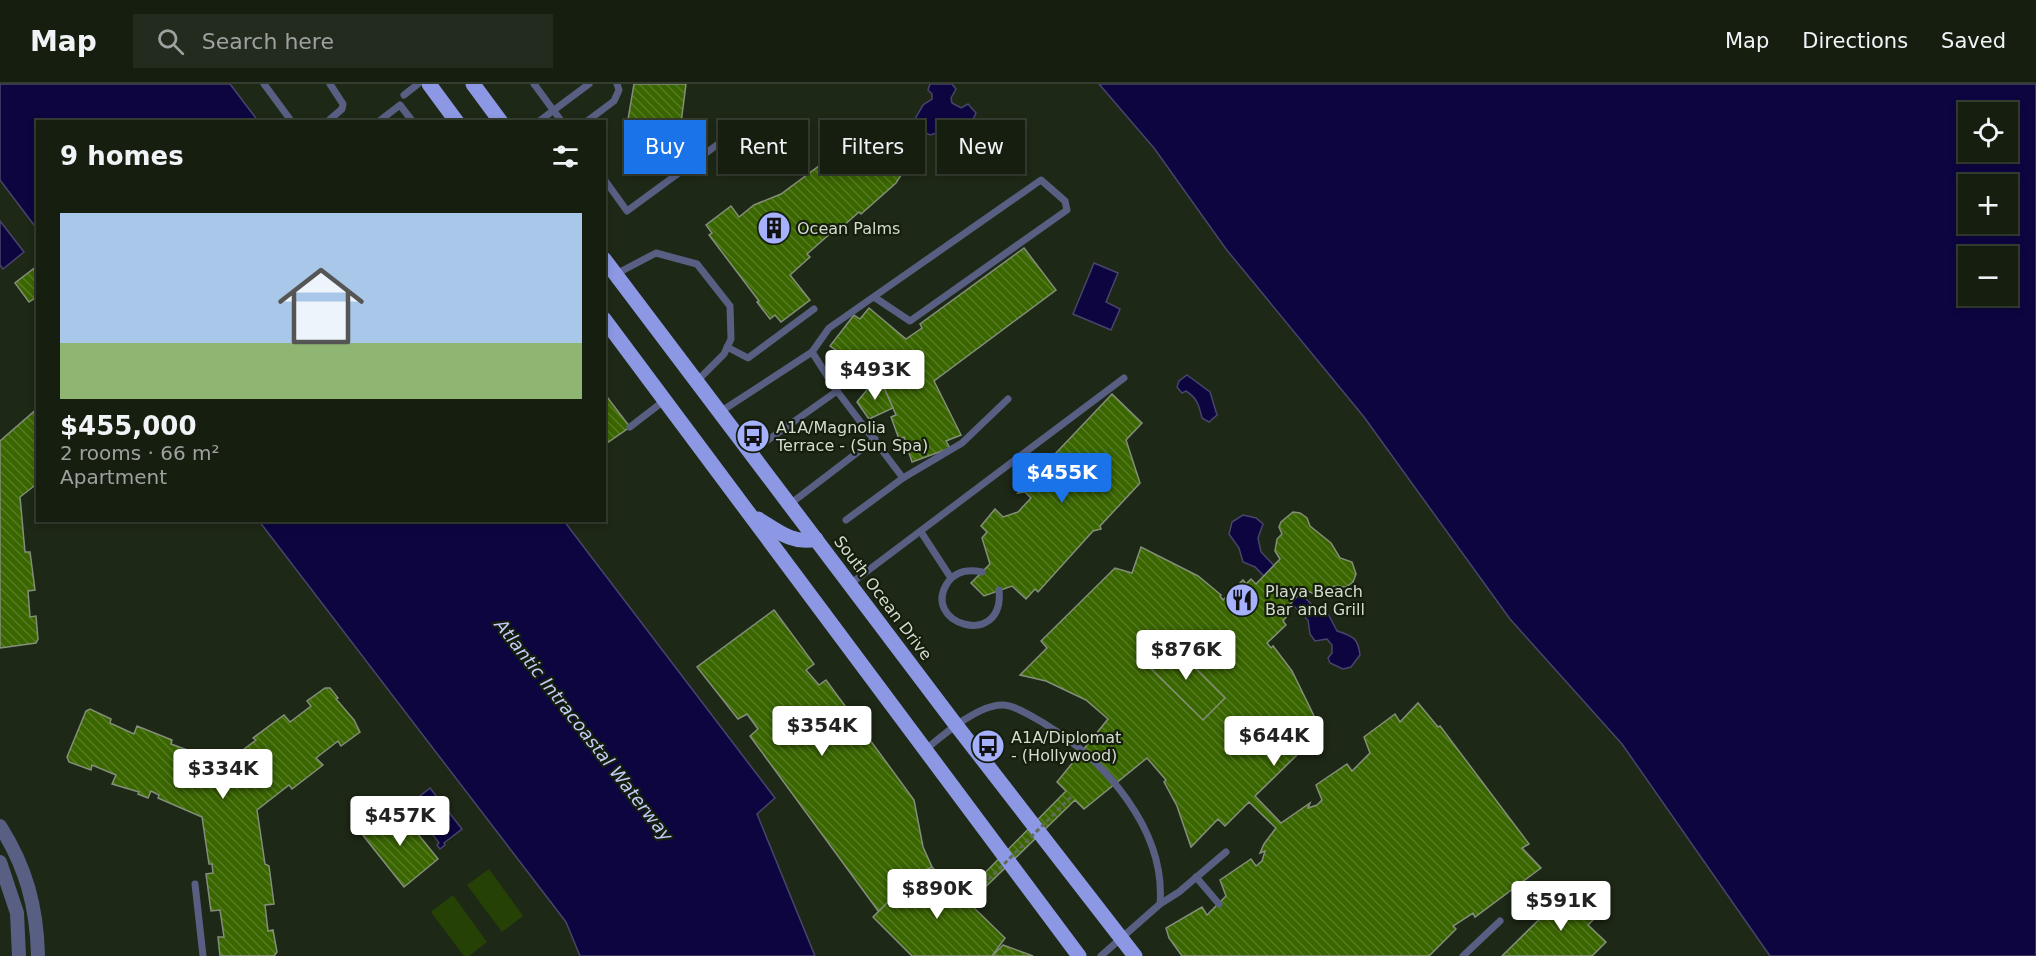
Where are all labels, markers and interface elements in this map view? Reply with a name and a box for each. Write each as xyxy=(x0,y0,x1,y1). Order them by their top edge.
search box xyxy=(133,14,553,68)
text: Map xyxy=(30,25,97,58)
icon: search xyxy=(154,25,187,58)
text: Search here xyxy=(202,29,334,54)
text: Map xyxy=(1725,29,1769,53)
text: Directions xyxy=(1802,29,1908,53)
text: Saved xyxy=(1941,29,2006,53)
map controls xyxy=(1958,102,2018,306)
button: locate xyxy=(1958,102,2018,162)
chip: Buy xyxy=(624,120,706,174)
chip: Rent xyxy=(718,120,808,174)
chip: Filters xyxy=(820,120,925,174)
chip: New xyxy=(937,120,1025,174)
icon: filters xyxy=(549,140,582,173)
text: 9 homes xyxy=(60,141,184,171)
button: + xyxy=(1958,174,2018,234)
building icon: Ocean Palms xyxy=(756,210,792,246)
place label: Ocean Palms xyxy=(797,219,900,238)
button: − xyxy=(1958,246,2018,306)
icon: home xyxy=(267,252,375,360)
pin: $493K xyxy=(833,350,917,401)
text: $493K xyxy=(839,357,911,381)
text: $455,000 xyxy=(60,411,197,441)
bus stop icon: A1A/Magnolia Terrace - (Sun Spa) xyxy=(735,418,771,454)
place label: A1A/Magnolia Terrace - (Sun Spa) xyxy=(775,418,928,455)
text: 2 rooms · 66 m² xyxy=(60,441,220,465)
pin: $455K xyxy=(1020,453,1104,504)
text: $455K xyxy=(1026,460,1098,484)
text: Apartment xyxy=(60,465,167,489)
street label: South Ocean Drive xyxy=(830,532,936,664)
restaurant icon: Playa Beach Bar and Grill xyxy=(1224,582,1260,618)
place label: Playa Beach Bar and Grill xyxy=(1265,582,1365,619)
water label: Atlantic Intracoastal Waterway xyxy=(490,614,678,846)
pin: $876K xyxy=(1144,630,1228,681)
text: $876K xyxy=(1150,637,1222,661)
pin: $354K xyxy=(780,706,864,757)
text: $354K xyxy=(786,713,858,737)
pin: $644K xyxy=(1232,716,1316,767)
text: $644K xyxy=(1238,723,1310,747)
bus stop icon: A1A/Diplomat - (Hollywood) xyxy=(970,728,1006,764)
place label: A1A/Diplomat - (Hollywood) xyxy=(1011,728,1121,765)
pin: $334K xyxy=(181,749,265,800)
text: $334K xyxy=(187,756,259,780)
pin: $457K xyxy=(358,796,442,847)
text: $457K xyxy=(364,803,436,827)
pin: $890K xyxy=(895,869,979,920)
text: $890K xyxy=(901,876,973,900)
pin: $591K xyxy=(1519,881,1603,932)
text: $591K xyxy=(1525,888,1597,912)

